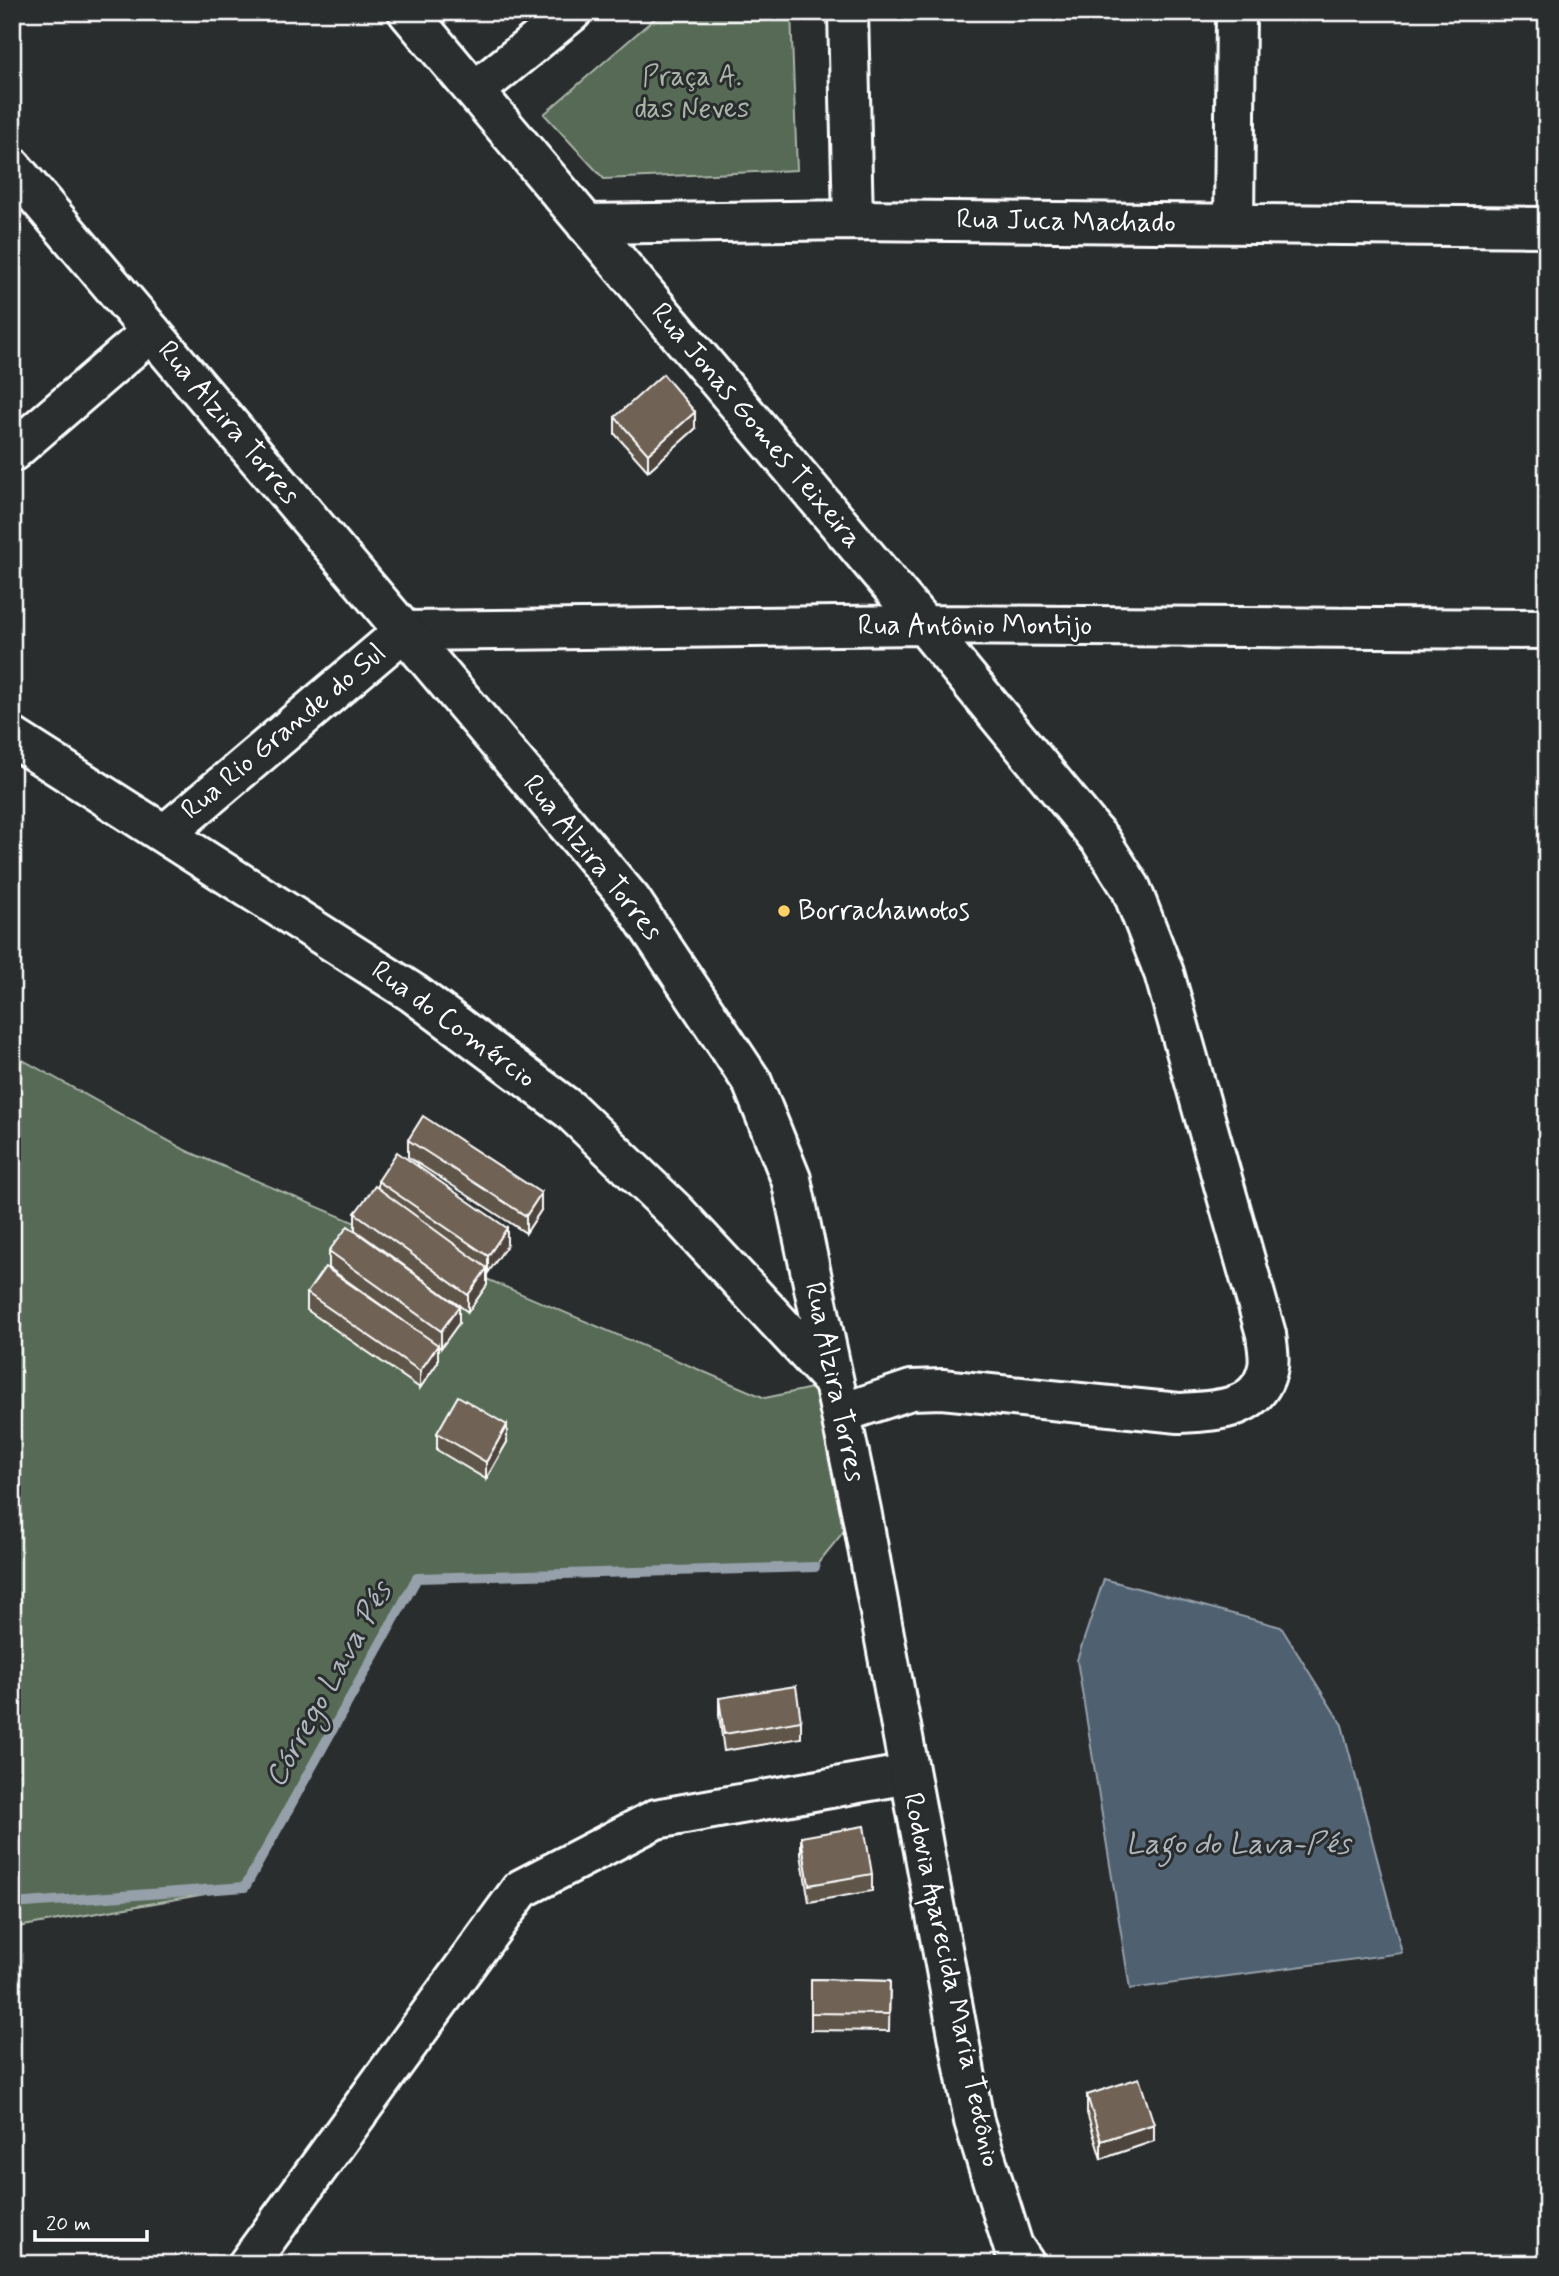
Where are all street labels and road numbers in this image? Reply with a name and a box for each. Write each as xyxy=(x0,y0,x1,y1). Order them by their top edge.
street label: Rua Juca Machado xyxy=(956,202,1176,242)
street label: Rua Jonas Gomes Teixeira xyxy=(642,295,870,557)
street label: Rua Alzira Torres xyxy=(148,333,308,513)
street label: Rua Antônio Montijo xyxy=(858,608,1092,645)
street label: Rua Rio Grande do Sul xyxy=(174,635,394,829)
street label: Rua Alzira Torres xyxy=(514,767,670,949)
street label: Rua do Comércio xyxy=(363,953,543,1097)
street label: Rua Alzira Torres xyxy=(795,1279,873,1485)
street label: Rodovia Aparecida Maria Teotônio xyxy=(890,1789,1009,2171)

